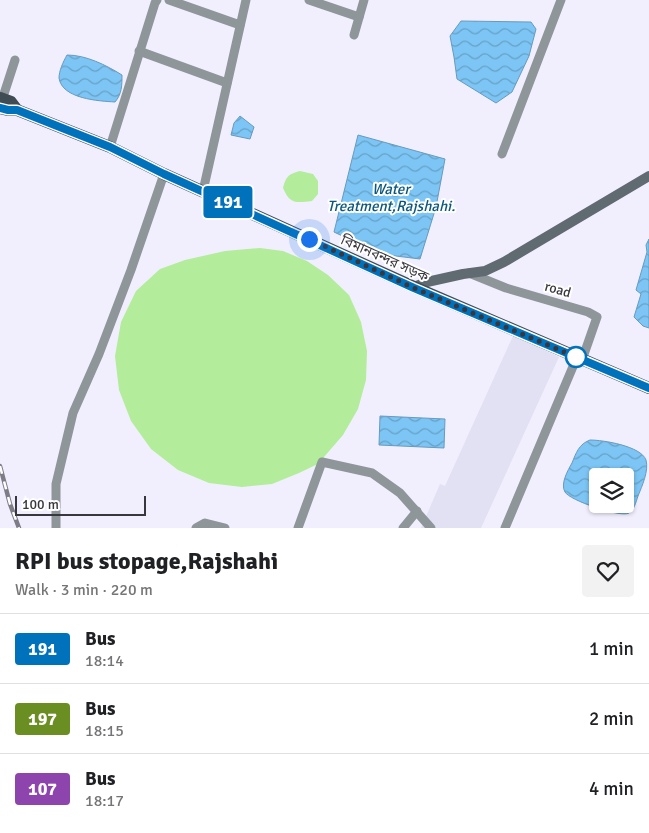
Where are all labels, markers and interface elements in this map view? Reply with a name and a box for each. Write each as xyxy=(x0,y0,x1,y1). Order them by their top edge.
water label: Water Treatment,Rajshahi. xyxy=(327,180,455,215)
line badge: 191 xyxy=(199,186,257,218)
text: 191 xyxy=(213,191,243,213)
your location xyxy=(297,227,322,252)
street label: বিমানবন্দর সড়ক xyxy=(337,231,432,286)
street label: road xyxy=(543,278,573,301)
unlabelled marker xyxy=(565,346,587,368)
map controls xyxy=(589,468,634,513)
button: layers xyxy=(589,468,634,513)
scale bar xyxy=(15,493,146,516)
text: 100 m xyxy=(22,496,59,513)
button: heart xyxy=(582,545,634,597)
text: RPI bus stopage,Rajshahi xyxy=(15,546,278,576)
text: Walk · 3 min · 220 m xyxy=(15,580,153,600)
text: Bus xyxy=(85,627,116,651)
text: 1 min xyxy=(589,637,634,661)
text: 191 xyxy=(28,638,57,660)
text: 18:14 xyxy=(85,651,124,671)
text: Bus xyxy=(85,697,116,721)
text: 2 min xyxy=(589,707,634,731)
text: 197 xyxy=(28,708,57,730)
text: 18:15 xyxy=(85,721,124,741)
text: Bus xyxy=(85,767,116,791)
text: 4 min xyxy=(589,777,634,801)
text: 107 xyxy=(28,778,57,800)
text: 18:17 xyxy=(85,791,124,811)

